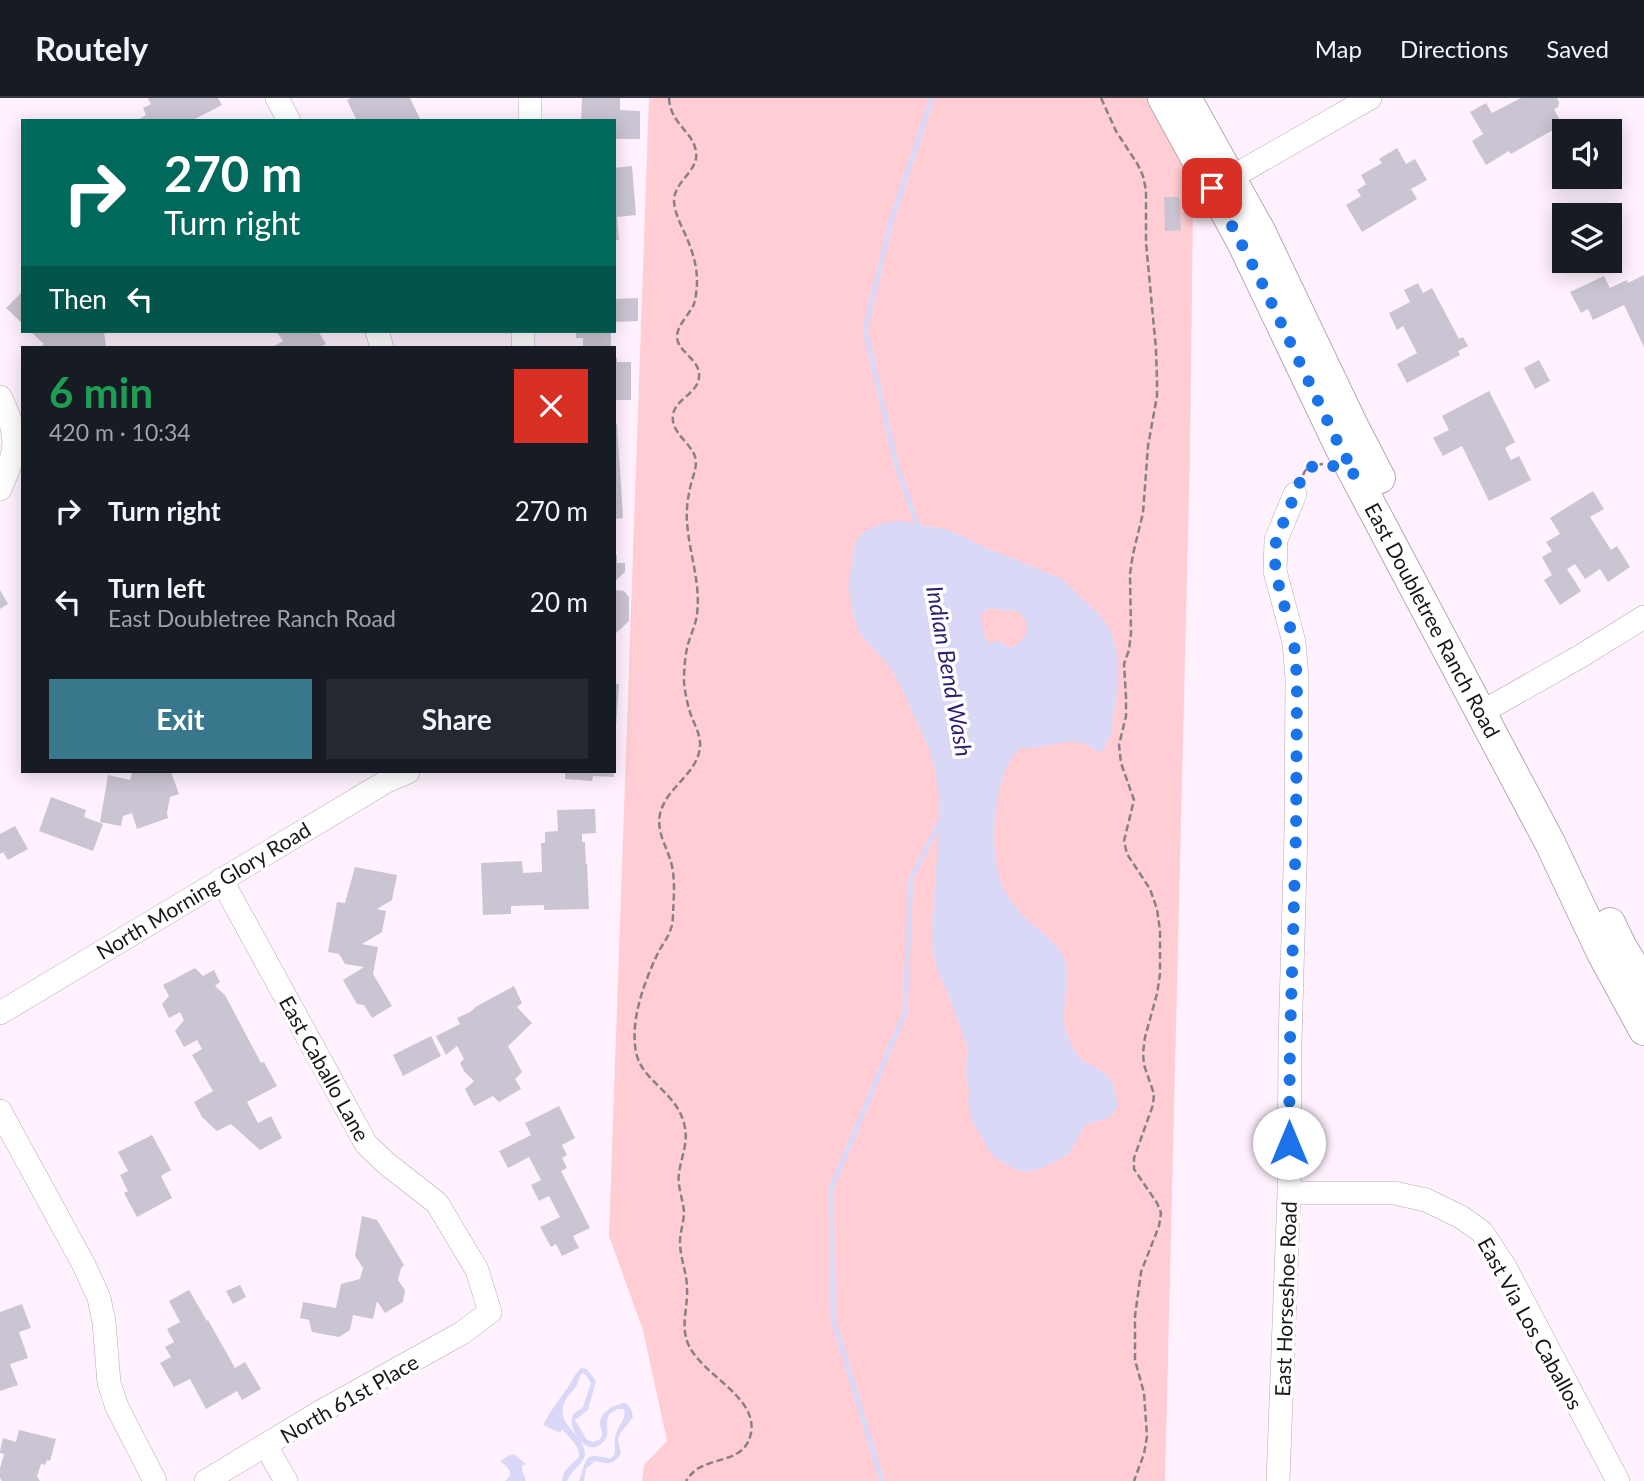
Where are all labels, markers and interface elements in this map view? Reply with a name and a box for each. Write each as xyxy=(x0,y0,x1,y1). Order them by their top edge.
text: Routely xyxy=(35,28,148,68)
text: Map xyxy=(1315,34,1362,63)
text: Directions xyxy=(1400,34,1508,63)
text: Saved xyxy=(1546,34,1609,63)
map controls xyxy=(1552,119,1622,273)
button: sound xyxy=(1552,119,1622,189)
text: 270 m xyxy=(164,144,302,202)
icon: right xyxy=(49,147,140,238)
pin xyxy=(1182,158,1242,218)
icon: arrive xyxy=(1193,169,1231,207)
text: Turn right xyxy=(164,203,300,242)
button: layers xyxy=(1552,203,1622,273)
icon: left xyxy=(121,280,159,318)
text: Then xyxy=(49,283,107,315)
text: 6 min xyxy=(49,367,153,417)
button: close xyxy=(514,369,588,443)
text: 420 m · 10:34 xyxy=(49,418,191,446)
icon: right xyxy=(49,492,87,530)
text: Turn right xyxy=(108,495,221,527)
text: 270 m xyxy=(515,495,588,527)
street label: East Doubletree Ranch Road xyxy=(1360,498,1506,742)
text: Turn left xyxy=(108,572,205,604)
icon: left xyxy=(49,583,87,621)
water label: Indian Bend Wash xyxy=(921,583,979,759)
text: 20 m xyxy=(530,586,588,618)
text: East Doubletree Ranch Road xyxy=(108,604,396,632)
button: Exit xyxy=(49,679,312,759)
button: Share xyxy=(326,679,588,759)
street label: North Morning Glory Road xyxy=(91,816,315,964)
street label: East Caballo Lane xyxy=(275,991,375,1145)
position arrow xyxy=(1252,1106,1326,1180)
street label: East Horseshoe Road xyxy=(1269,1201,1301,1397)
street label: East Via Los Caballos xyxy=(1473,1233,1589,1413)
street label: North 61st Place xyxy=(276,1348,422,1448)

